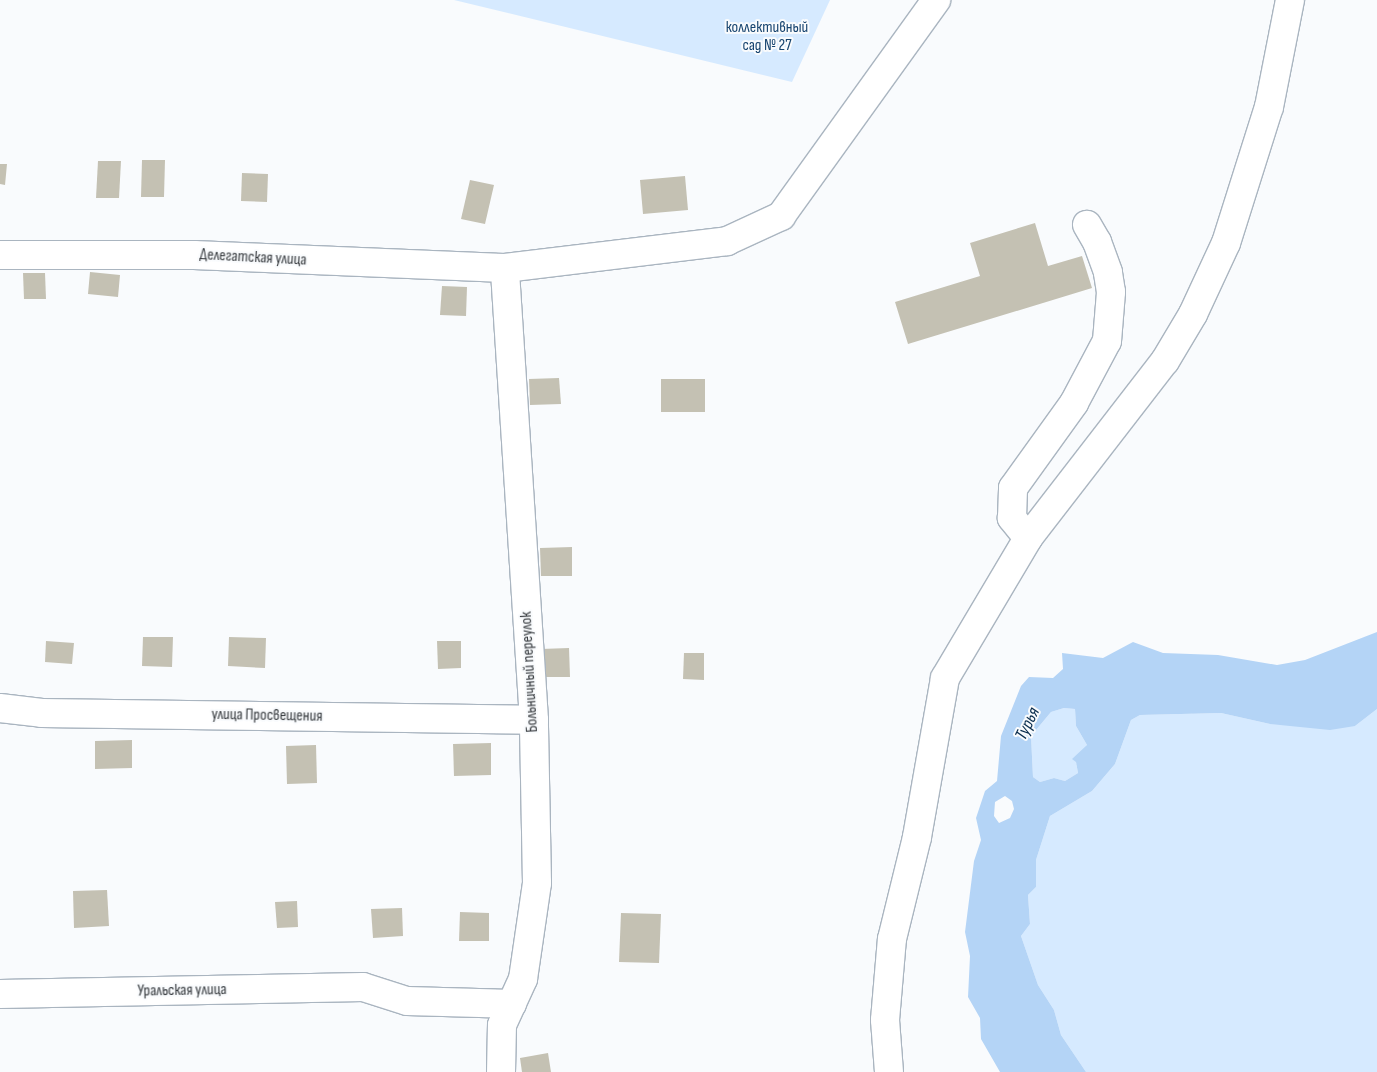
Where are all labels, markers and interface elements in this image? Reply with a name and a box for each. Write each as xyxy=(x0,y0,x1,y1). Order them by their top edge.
park label: коллективный сад № 27 xyxy=(726,18,808,56)
street label: Делегатская улица xyxy=(199,246,307,270)
street label: Больничный переулок xyxy=(517,611,543,733)
water label: Турья xyxy=(1011,704,1045,744)
street label: улица Просвещения xyxy=(211,705,323,727)
street label: Уральская улица xyxy=(137,981,227,1001)

